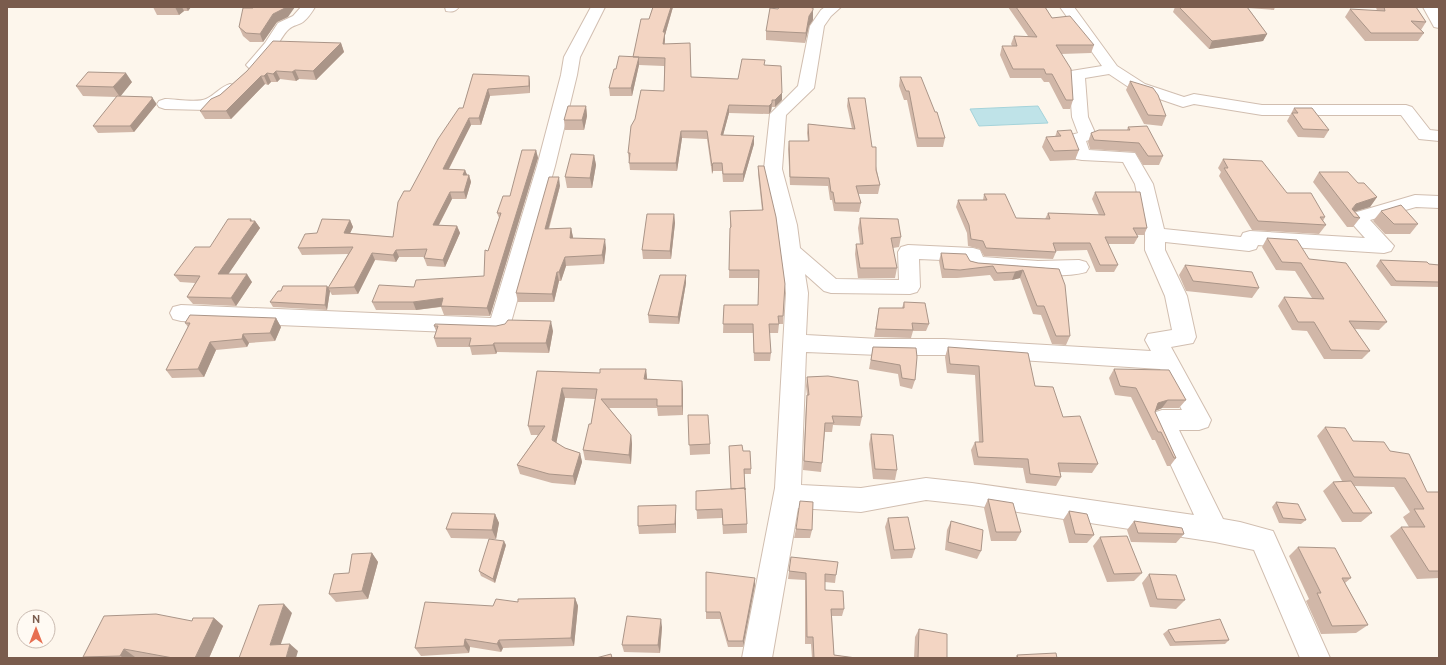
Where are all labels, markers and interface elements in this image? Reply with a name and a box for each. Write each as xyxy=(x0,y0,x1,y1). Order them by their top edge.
north arrow xyxy=(16,609,56,649)
text: N xyxy=(32,613,40,625)

